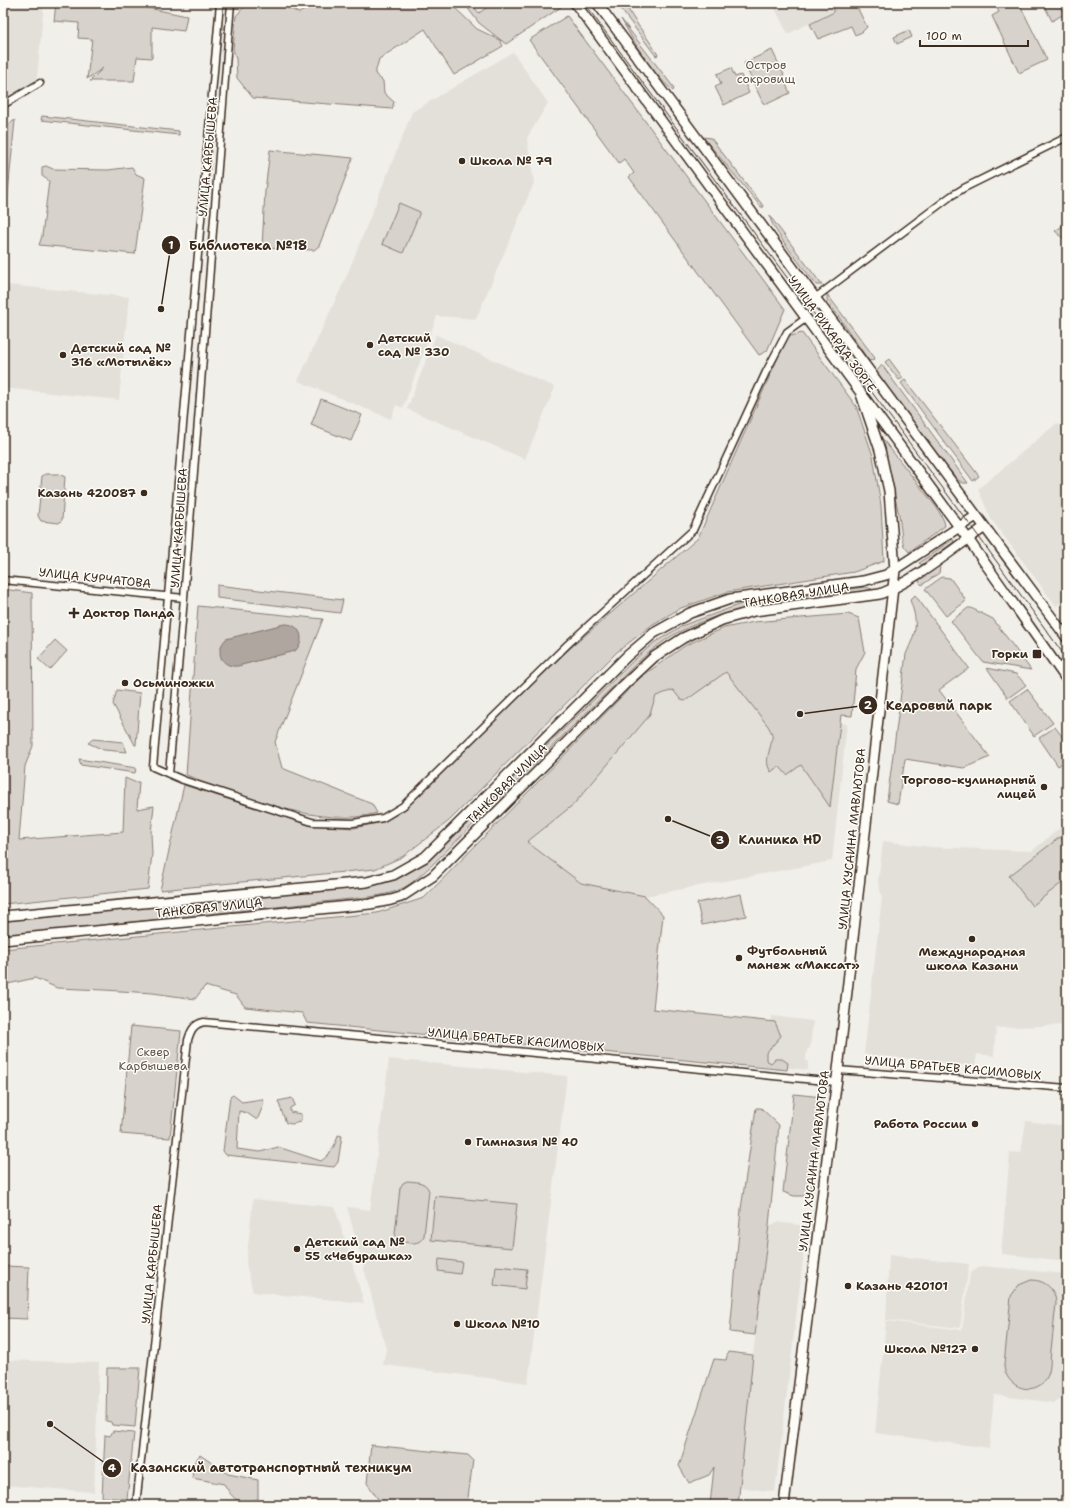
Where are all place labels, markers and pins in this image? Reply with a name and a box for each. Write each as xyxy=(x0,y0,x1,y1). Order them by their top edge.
place label: Школа № 79 xyxy=(470,153,552,169)
marker: Школа № 79 xyxy=(457,156,467,166)
callout: Библиотека №18 xyxy=(161,233,315,258)
place label: Детский сад № 330 xyxy=(378,330,449,360)
place label: Детский сад № 316 «Мотылёк» xyxy=(71,340,172,370)
marker: Детский сад № 330 xyxy=(365,340,375,350)
marker: Детский сад № 316 «Мотылёк» xyxy=(58,350,68,360)
place label: Казань 420087 xyxy=(37,485,137,501)
marker: Казань 420087 xyxy=(139,488,149,498)
place label: Доктор Панда xyxy=(83,605,175,621)
marker: Доктор Панда xyxy=(68,607,80,619)
place label: Горки xyxy=(992,646,1029,662)
marker: Горки xyxy=(1031,648,1043,660)
place label: Осьминожки xyxy=(133,675,215,691)
marker: Осьминожки xyxy=(120,678,130,688)
callout: Кедровый парк xyxy=(858,693,1000,718)
place label: Торгово-кулинарный лицей xyxy=(902,772,1037,802)
marker: Торгово-кулинарный лицей xyxy=(1039,782,1049,792)
callout: Клиника HD xyxy=(710,827,829,852)
marker: Международная школа Казани xyxy=(967,934,977,944)
place label: Футбольный манеж «Максат» xyxy=(747,943,860,973)
place label: Международная школа Казани xyxy=(919,944,1025,974)
marker: Футбольный манеж «Максат» xyxy=(734,953,744,963)
place label: Работа России xyxy=(874,1116,968,1132)
marker: Работа России xyxy=(970,1119,980,1129)
place label: Гимназия № 40 xyxy=(476,1134,578,1150)
marker: Гимназия № 40 xyxy=(463,1137,473,1147)
place label: Детский сад № 55 «Чебурашка» xyxy=(305,1234,412,1264)
marker: Детский сад № 55 «Чебурашка» xyxy=(292,1244,302,1254)
place label: Казань 420101 xyxy=(856,1278,948,1294)
marker: Казань 420101 xyxy=(843,1281,853,1291)
place label: Школа №10 xyxy=(465,1316,540,1332)
marker: Школа №10 xyxy=(452,1319,462,1329)
place label: Школа №127 xyxy=(884,1341,968,1357)
marker: Школа №127 xyxy=(970,1344,980,1354)
callout: Казанский автотранспортный техникум xyxy=(102,1455,419,1480)

